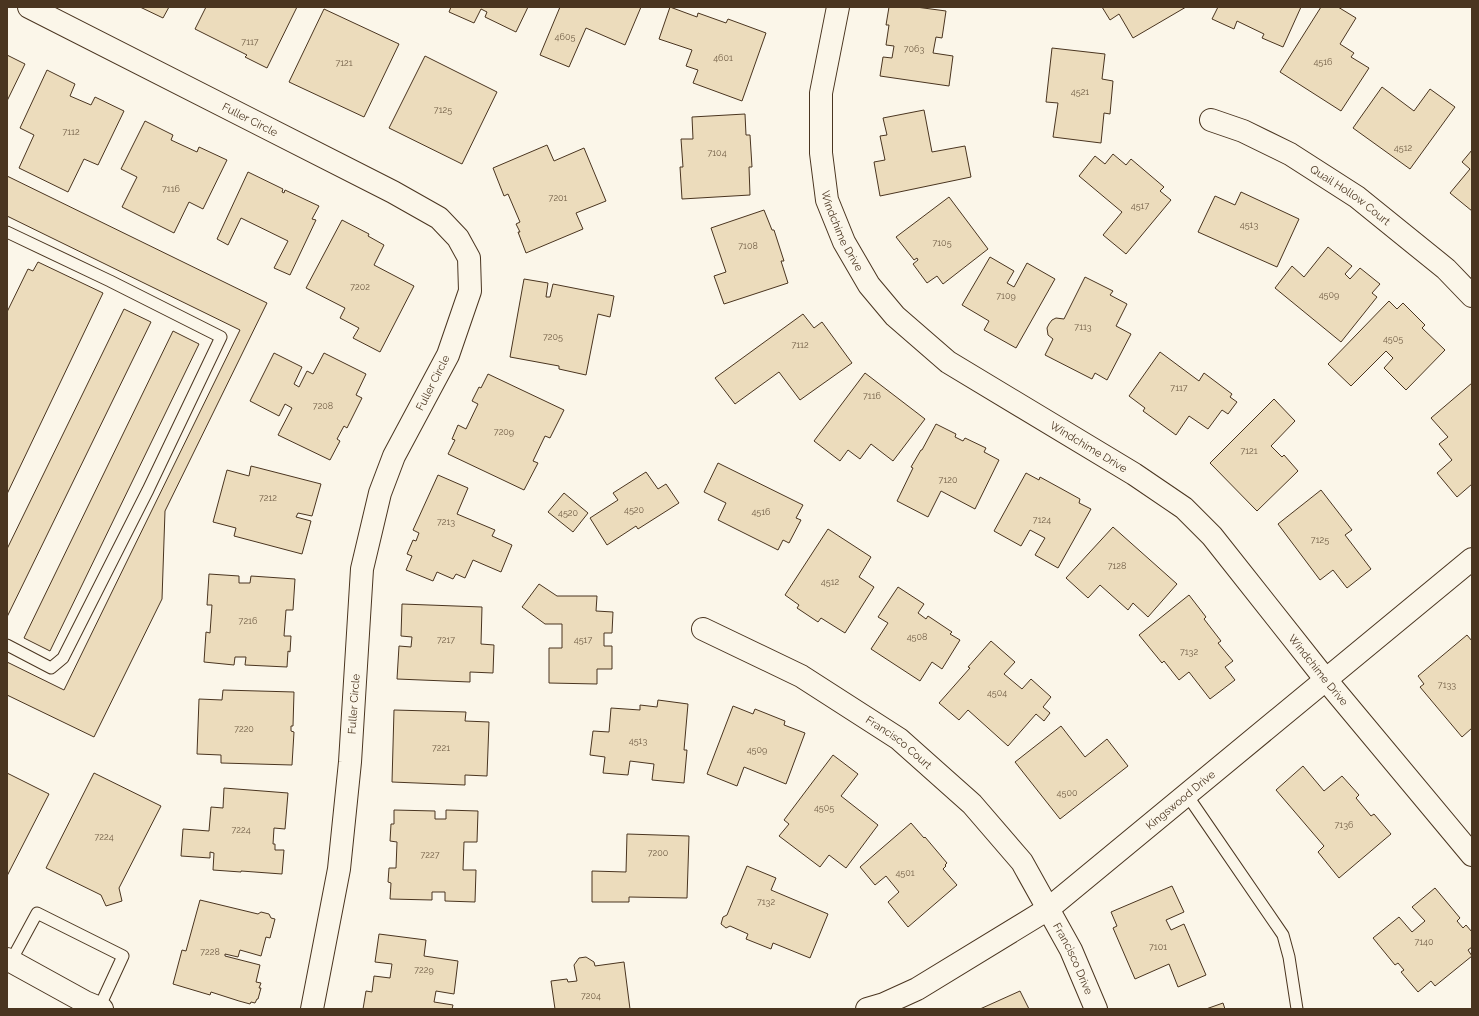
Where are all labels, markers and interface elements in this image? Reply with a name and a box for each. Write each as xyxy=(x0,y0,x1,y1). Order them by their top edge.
house number: 4605 xyxy=(555,32,575,42)
house number: 7117 xyxy=(241,37,259,47)
house number: 7063 xyxy=(904,44,924,54)
house number: 4601 xyxy=(713,53,733,63)
house number: 4516 xyxy=(1313,57,1333,67)
house number: 7121 xyxy=(335,58,353,68)
house number: 4521 xyxy=(1071,87,1089,97)
street label: Fuller Circle xyxy=(220,100,281,139)
house number: 7125 xyxy=(434,105,452,115)
house number: 7112 xyxy=(62,127,80,137)
house number: 4512 xyxy=(1394,143,1412,153)
house number: 7104 xyxy=(707,148,727,158)
street label: Quail Hollow Court xyxy=(1308,162,1393,228)
house number: 7116 xyxy=(162,184,181,194)
street label: Windchime Drive xyxy=(819,189,866,274)
house number: 7201 xyxy=(549,193,568,203)
house number: 4517 xyxy=(1131,201,1149,211)
house number: 4513 xyxy=(1240,220,1258,230)
house number: 7105 xyxy=(932,238,952,248)
house number: 7108 xyxy=(738,241,758,251)
house number: 7202 xyxy=(350,282,370,292)
house number: 4509 xyxy=(1319,290,1339,300)
house number: 7109 xyxy=(996,291,1016,301)
house number: 7113 xyxy=(1074,322,1092,332)
house number: 7205 xyxy=(543,332,563,342)
house number: 4505 xyxy=(1383,334,1403,344)
house number: 7112 xyxy=(791,340,809,350)
street label: Fuller Circle xyxy=(413,353,453,413)
house number: 7117 xyxy=(1170,383,1188,393)
house number: 7116 xyxy=(863,391,882,401)
house number: 7208 xyxy=(313,401,333,411)
street label: Windchime Drive xyxy=(1048,419,1130,475)
house number: 7209 xyxy=(494,427,514,437)
house number: 7121 xyxy=(1240,446,1258,456)
house number: 7120 xyxy=(939,475,958,485)
house number: 7212 xyxy=(259,493,277,503)
house number: 4520 xyxy=(624,505,644,515)
house number: 4516 xyxy=(751,507,771,517)
house number: 4520 xyxy=(558,508,578,518)
house number: 7124 xyxy=(1033,515,1051,525)
house number: 7213 xyxy=(437,517,455,527)
house number: 7125 xyxy=(1311,535,1329,545)
house number: 7128 xyxy=(1108,561,1126,571)
house number: 4512 xyxy=(821,577,839,587)
house number: 7216 xyxy=(239,616,258,626)
house number: 4508 xyxy=(907,632,927,642)
street label: Windchime Drive xyxy=(1286,632,1351,709)
house number: 7217 xyxy=(437,635,455,645)
house number: 4517 xyxy=(574,635,592,645)
house number: 7132 xyxy=(1180,647,1198,657)
street label: Fuller Circle xyxy=(345,673,363,735)
house number: 7133 xyxy=(1438,680,1456,690)
house number: 4504 xyxy=(987,688,1007,698)
street label: Francisco Court xyxy=(864,713,935,772)
house number: 7220 xyxy=(234,724,254,734)
house number: 4513 xyxy=(629,736,647,746)
house number: 7221 xyxy=(432,743,450,753)
house number: 4509 xyxy=(747,745,767,755)
street label: Kingswood Drive xyxy=(1143,767,1218,832)
house number: 4500 xyxy=(1057,788,1078,798)
house number: 4505 xyxy=(814,803,834,813)
house number: 7136 xyxy=(1335,820,1354,830)
house number: 7224 xyxy=(231,825,251,835)
house number: 7224 xyxy=(94,832,114,842)
house number: 7200 xyxy=(648,848,669,858)
house number: 7227 xyxy=(420,850,440,860)
house number: 4501 xyxy=(895,868,915,878)
house number: 7132 xyxy=(757,897,775,907)
street label: Francisco Drive xyxy=(1051,921,1096,997)
house number: 7140 xyxy=(1414,937,1434,947)
house number: 7101 xyxy=(1149,942,1167,952)
house number: 7228 xyxy=(200,947,220,957)
house number: 7229 xyxy=(414,965,434,975)
house number: 7204 xyxy=(581,991,601,1001)

